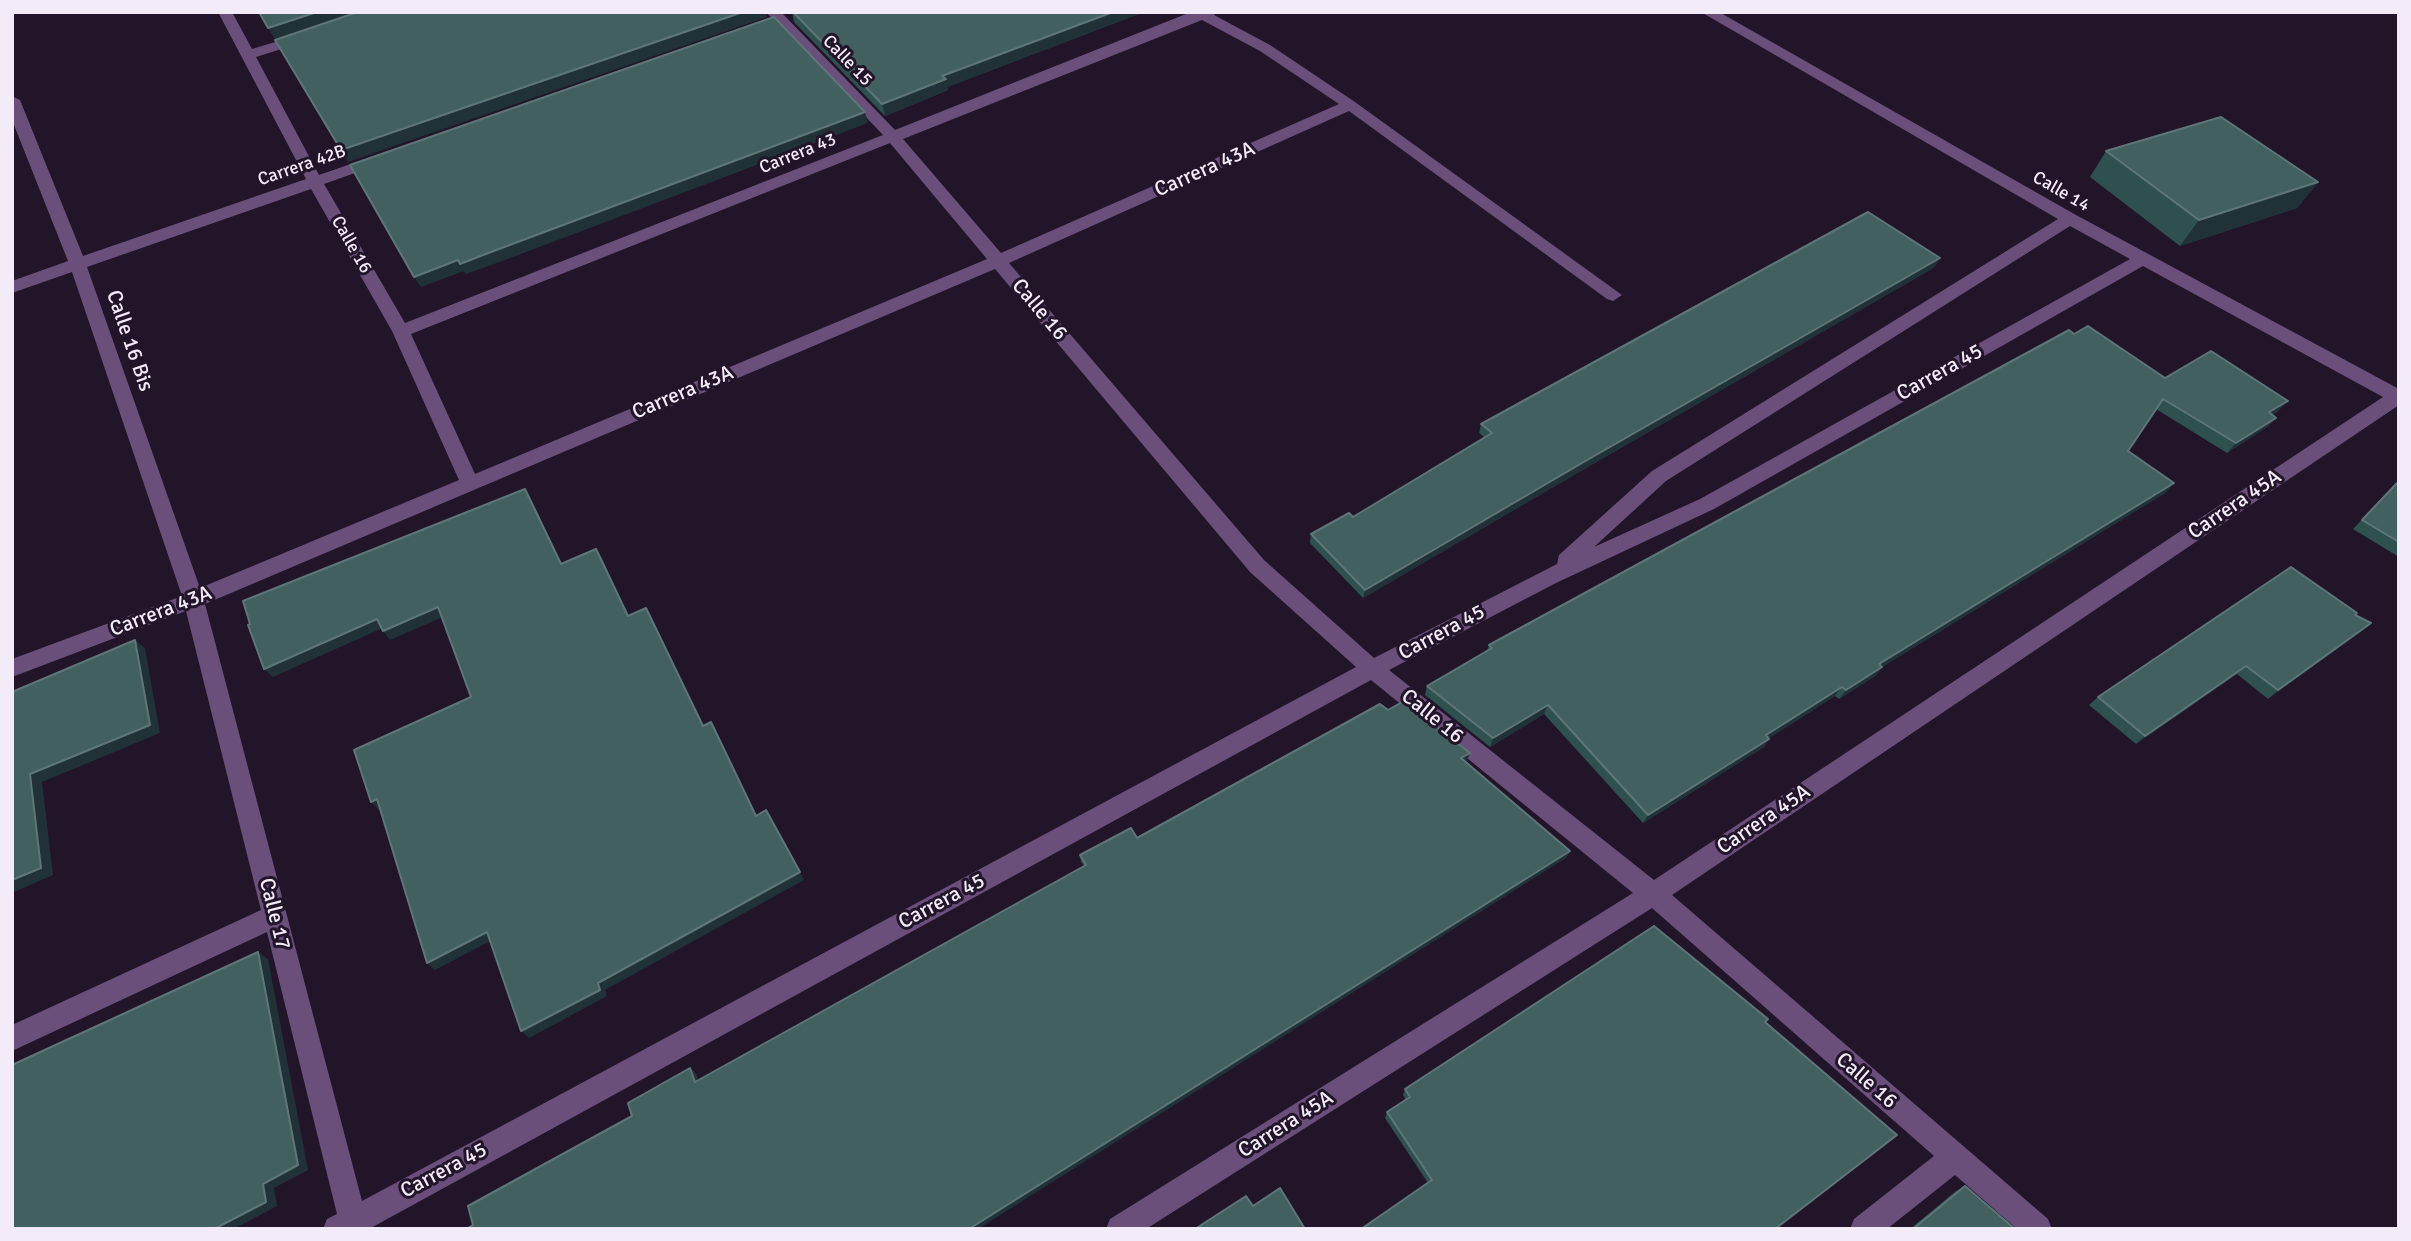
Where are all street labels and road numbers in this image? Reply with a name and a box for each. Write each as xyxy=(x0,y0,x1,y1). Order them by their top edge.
street label: Calle 15 xyxy=(818,31,876,91)
street label: Carrera 43 xyxy=(756,129,840,179)
street label: Carrera 43A xyxy=(1151,137,1259,203)
street label: Carrera 42B xyxy=(255,141,349,191)
street label: Calle 14 xyxy=(2029,167,2093,217)
street label: Calle 16 xyxy=(326,213,376,277)
street label: Calle 16 xyxy=(1006,274,1072,346)
street label: Calle 16 Bis xyxy=(100,287,158,395)
street label: Carrera 45 xyxy=(1893,339,1987,407)
street label: Carrera 43A xyxy=(629,360,737,426)
street label: Carrera 45A xyxy=(2184,465,2286,545)
street label: Carrera 43A xyxy=(106,581,216,643)
street label: Carrera 45 xyxy=(1394,600,1490,666)
street label: Calle 16 xyxy=(1396,684,1468,750)
street label: Carrera 45A xyxy=(1713,780,1815,860)
street label: Carrera 45 xyxy=(894,869,990,935)
street label: Calle 17 xyxy=(253,876,295,952)
street label: Calle 16 xyxy=(1830,1048,1902,1114)
street label: Carrera 45A xyxy=(1234,1086,1338,1164)
street label: Carrera 45 xyxy=(396,1138,492,1204)

